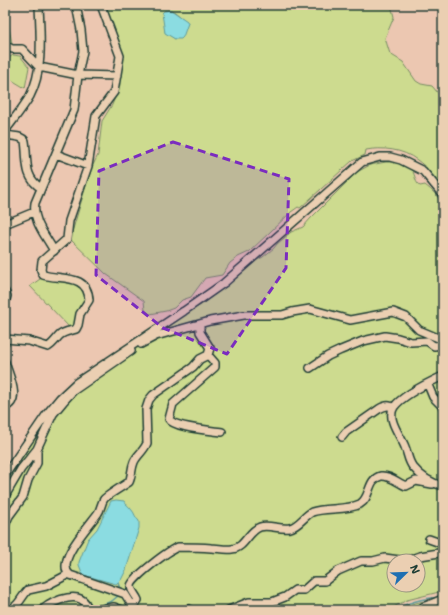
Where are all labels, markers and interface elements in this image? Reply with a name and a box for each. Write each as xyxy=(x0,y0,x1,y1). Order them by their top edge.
north arrow xyxy=(386,553,426,593)
text: N xyxy=(406,562,423,576)

